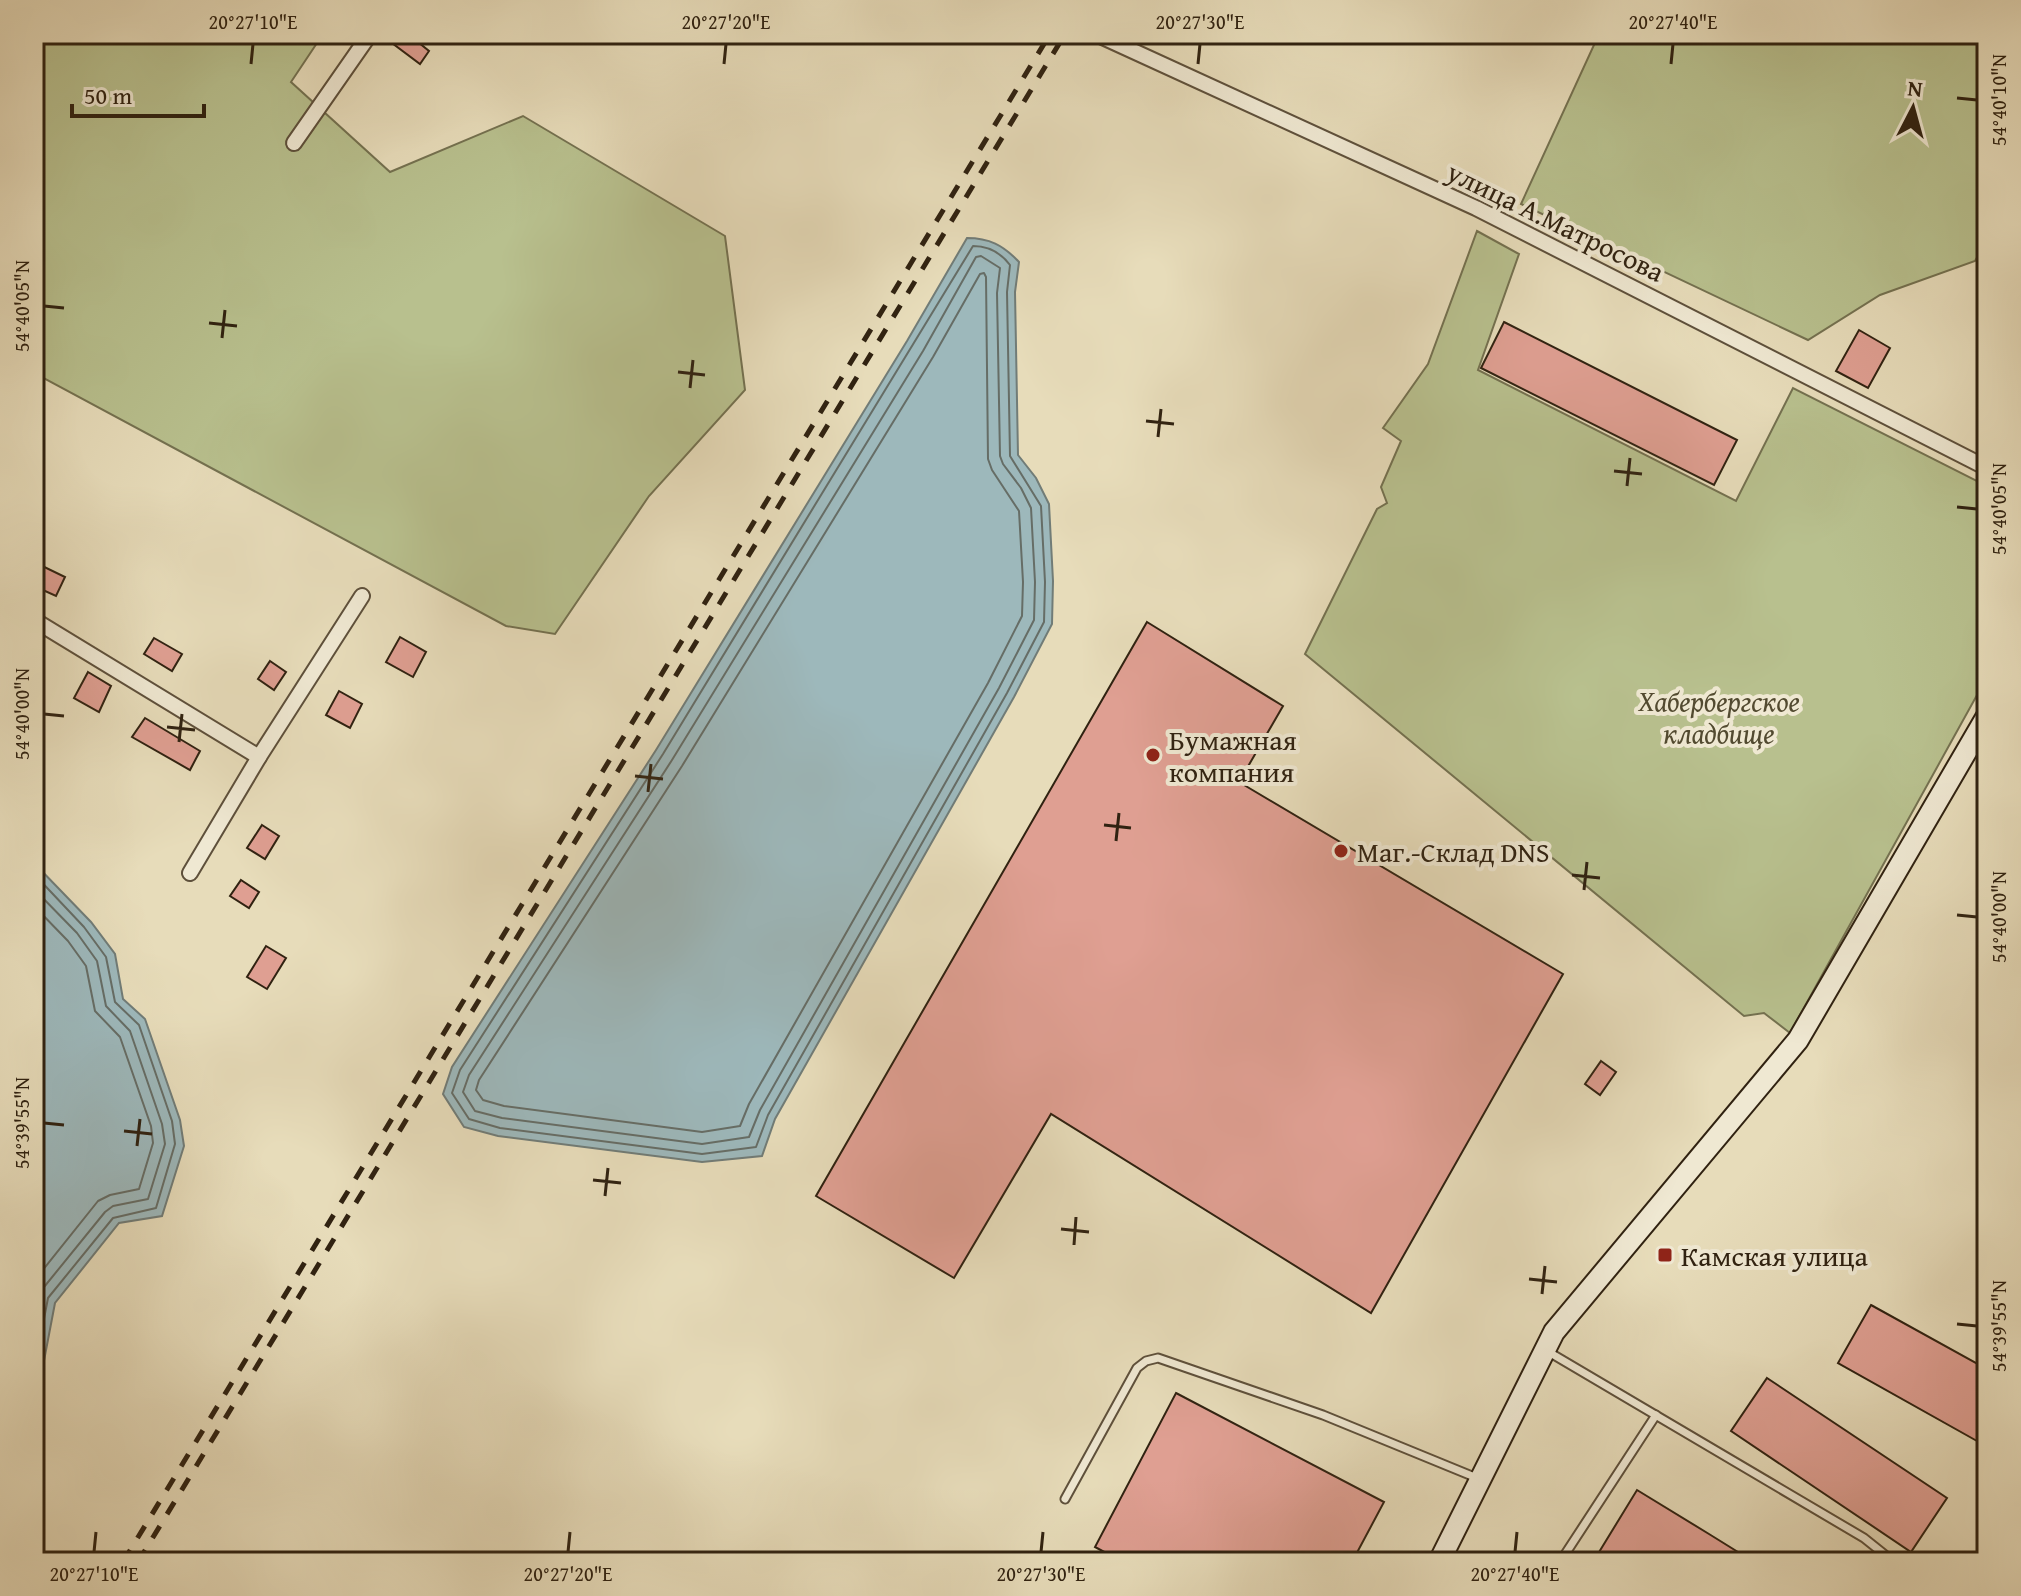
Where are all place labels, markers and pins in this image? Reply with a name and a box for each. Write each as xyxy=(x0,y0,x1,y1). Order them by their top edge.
place label: Бумажная компания xyxy=(1169,719,1297,792)
marker: Бумажная компания xyxy=(1144,746,1162,764)
place label: Маг.-Склад DNS xyxy=(1357,831,1550,872)
marker: Маг.-Склад DNS xyxy=(1332,842,1350,860)
place label: Камская улица xyxy=(1681,1235,1869,1276)
marker: Камская улица xyxy=(1656,1246,1674,1264)

